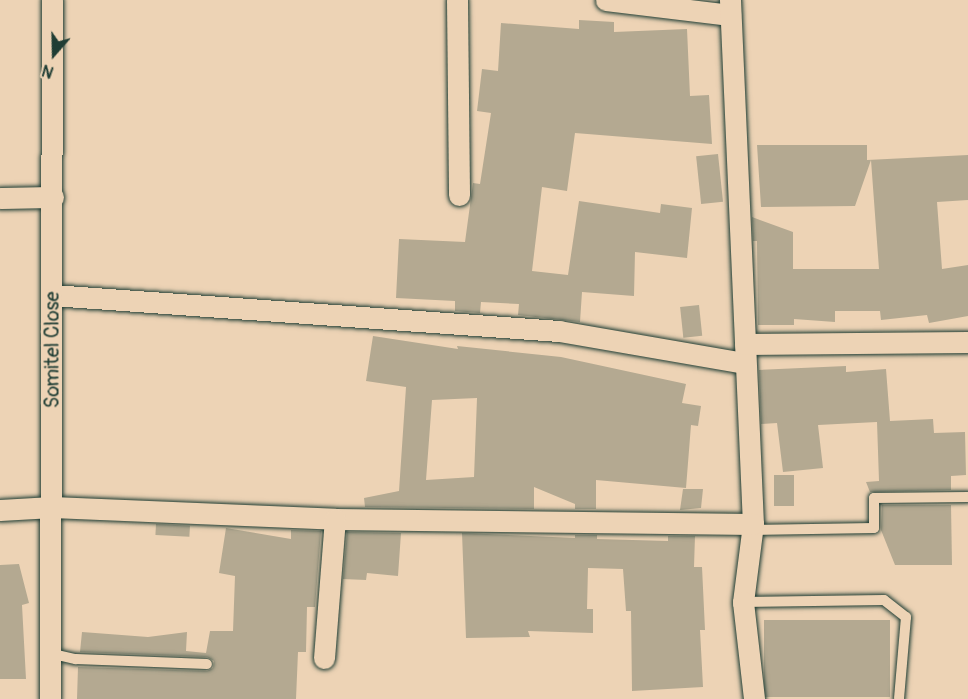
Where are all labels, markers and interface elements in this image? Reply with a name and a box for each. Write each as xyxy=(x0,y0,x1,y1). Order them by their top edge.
north arrow xyxy=(24,24,84,84)
text: N xyxy=(39,60,56,82)
street label: Somitel Close xyxy=(40,292,64,408)

